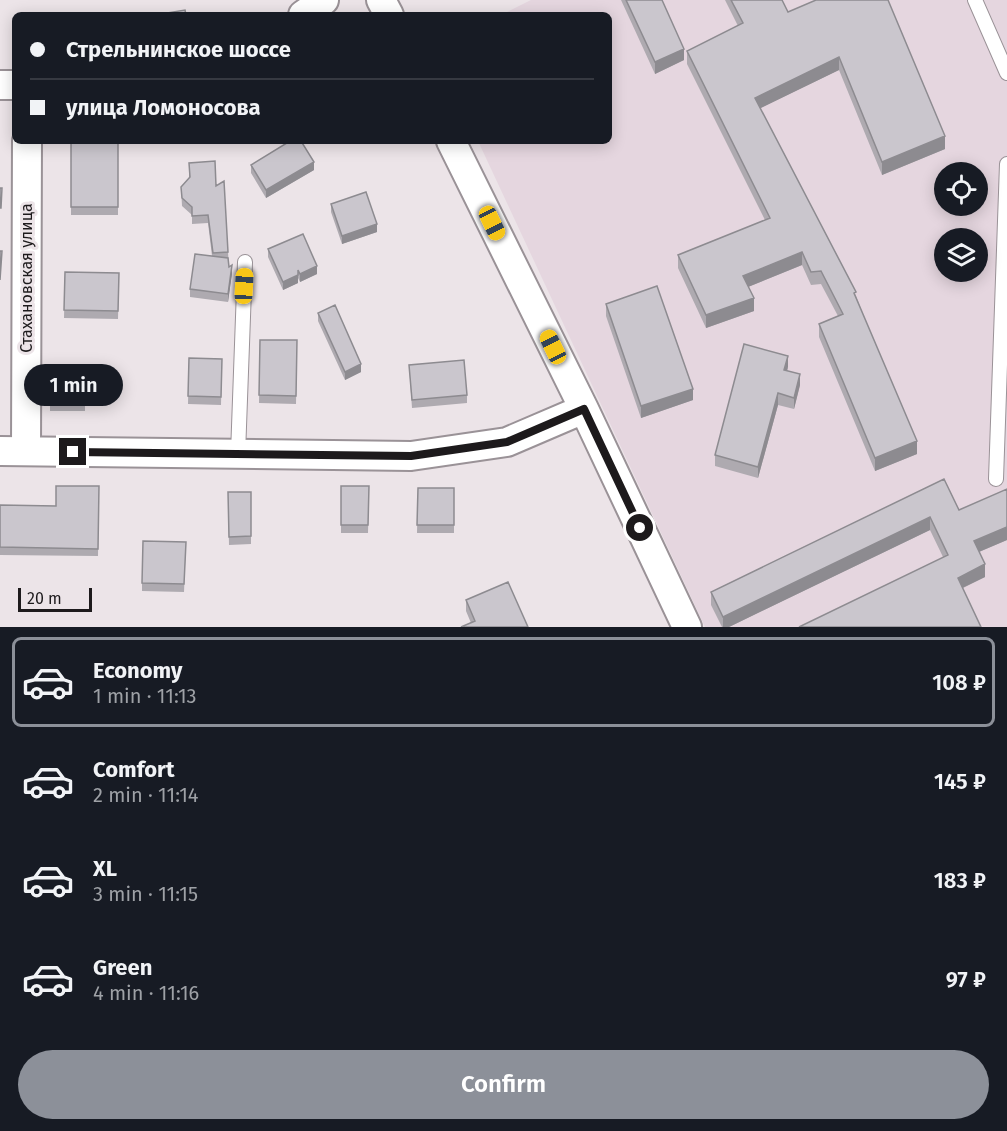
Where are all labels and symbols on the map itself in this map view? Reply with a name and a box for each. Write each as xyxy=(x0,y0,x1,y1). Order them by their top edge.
street label: Стахановская улица xyxy=(17,203,36,353)
car xyxy=(476,203,508,243)
car xyxy=(234,268,254,304)
car xyxy=(537,327,569,367)
callout: 1 min xyxy=(23,365,122,407)
route end xyxy=(59,438,86,465)
route start xyxy=(626,514,653,541)
scale bar xyxy=(18,585,92,612)

